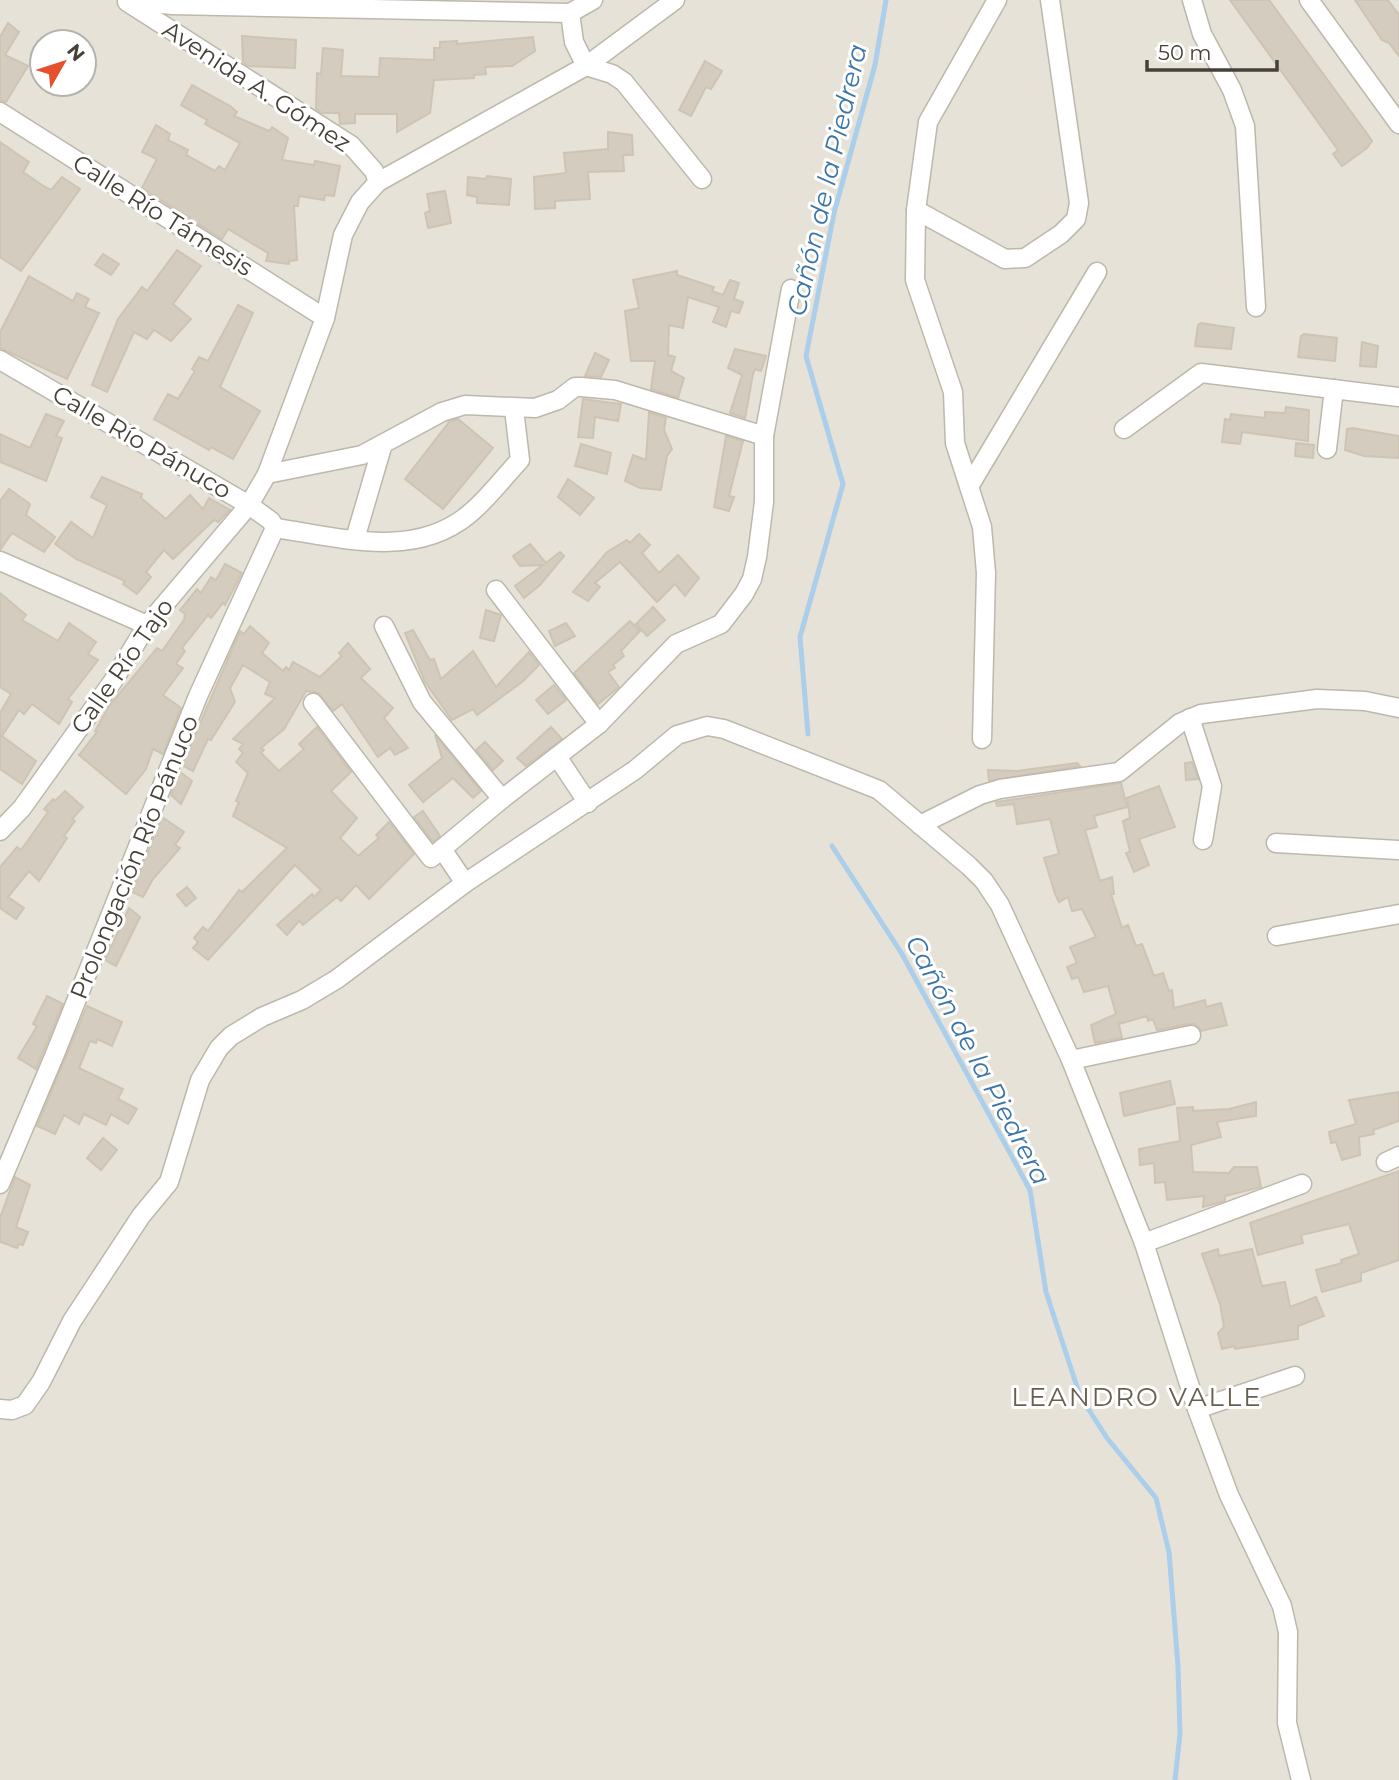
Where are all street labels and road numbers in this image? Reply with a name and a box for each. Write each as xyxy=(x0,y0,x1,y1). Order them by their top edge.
street label: Avenida A. Gómez xyxy=(158,14,356,158)
street label: Calle Río Támesis xyxy=(68,148,258,282)
street label: Calle Río Pánuco xyxy=(47,379,237,505)
street label: Calle Río Tajo xyxy=(65,593,179,739)
street label: Prolongación Río Pánuco xyxy=(64,711,204,1003)

